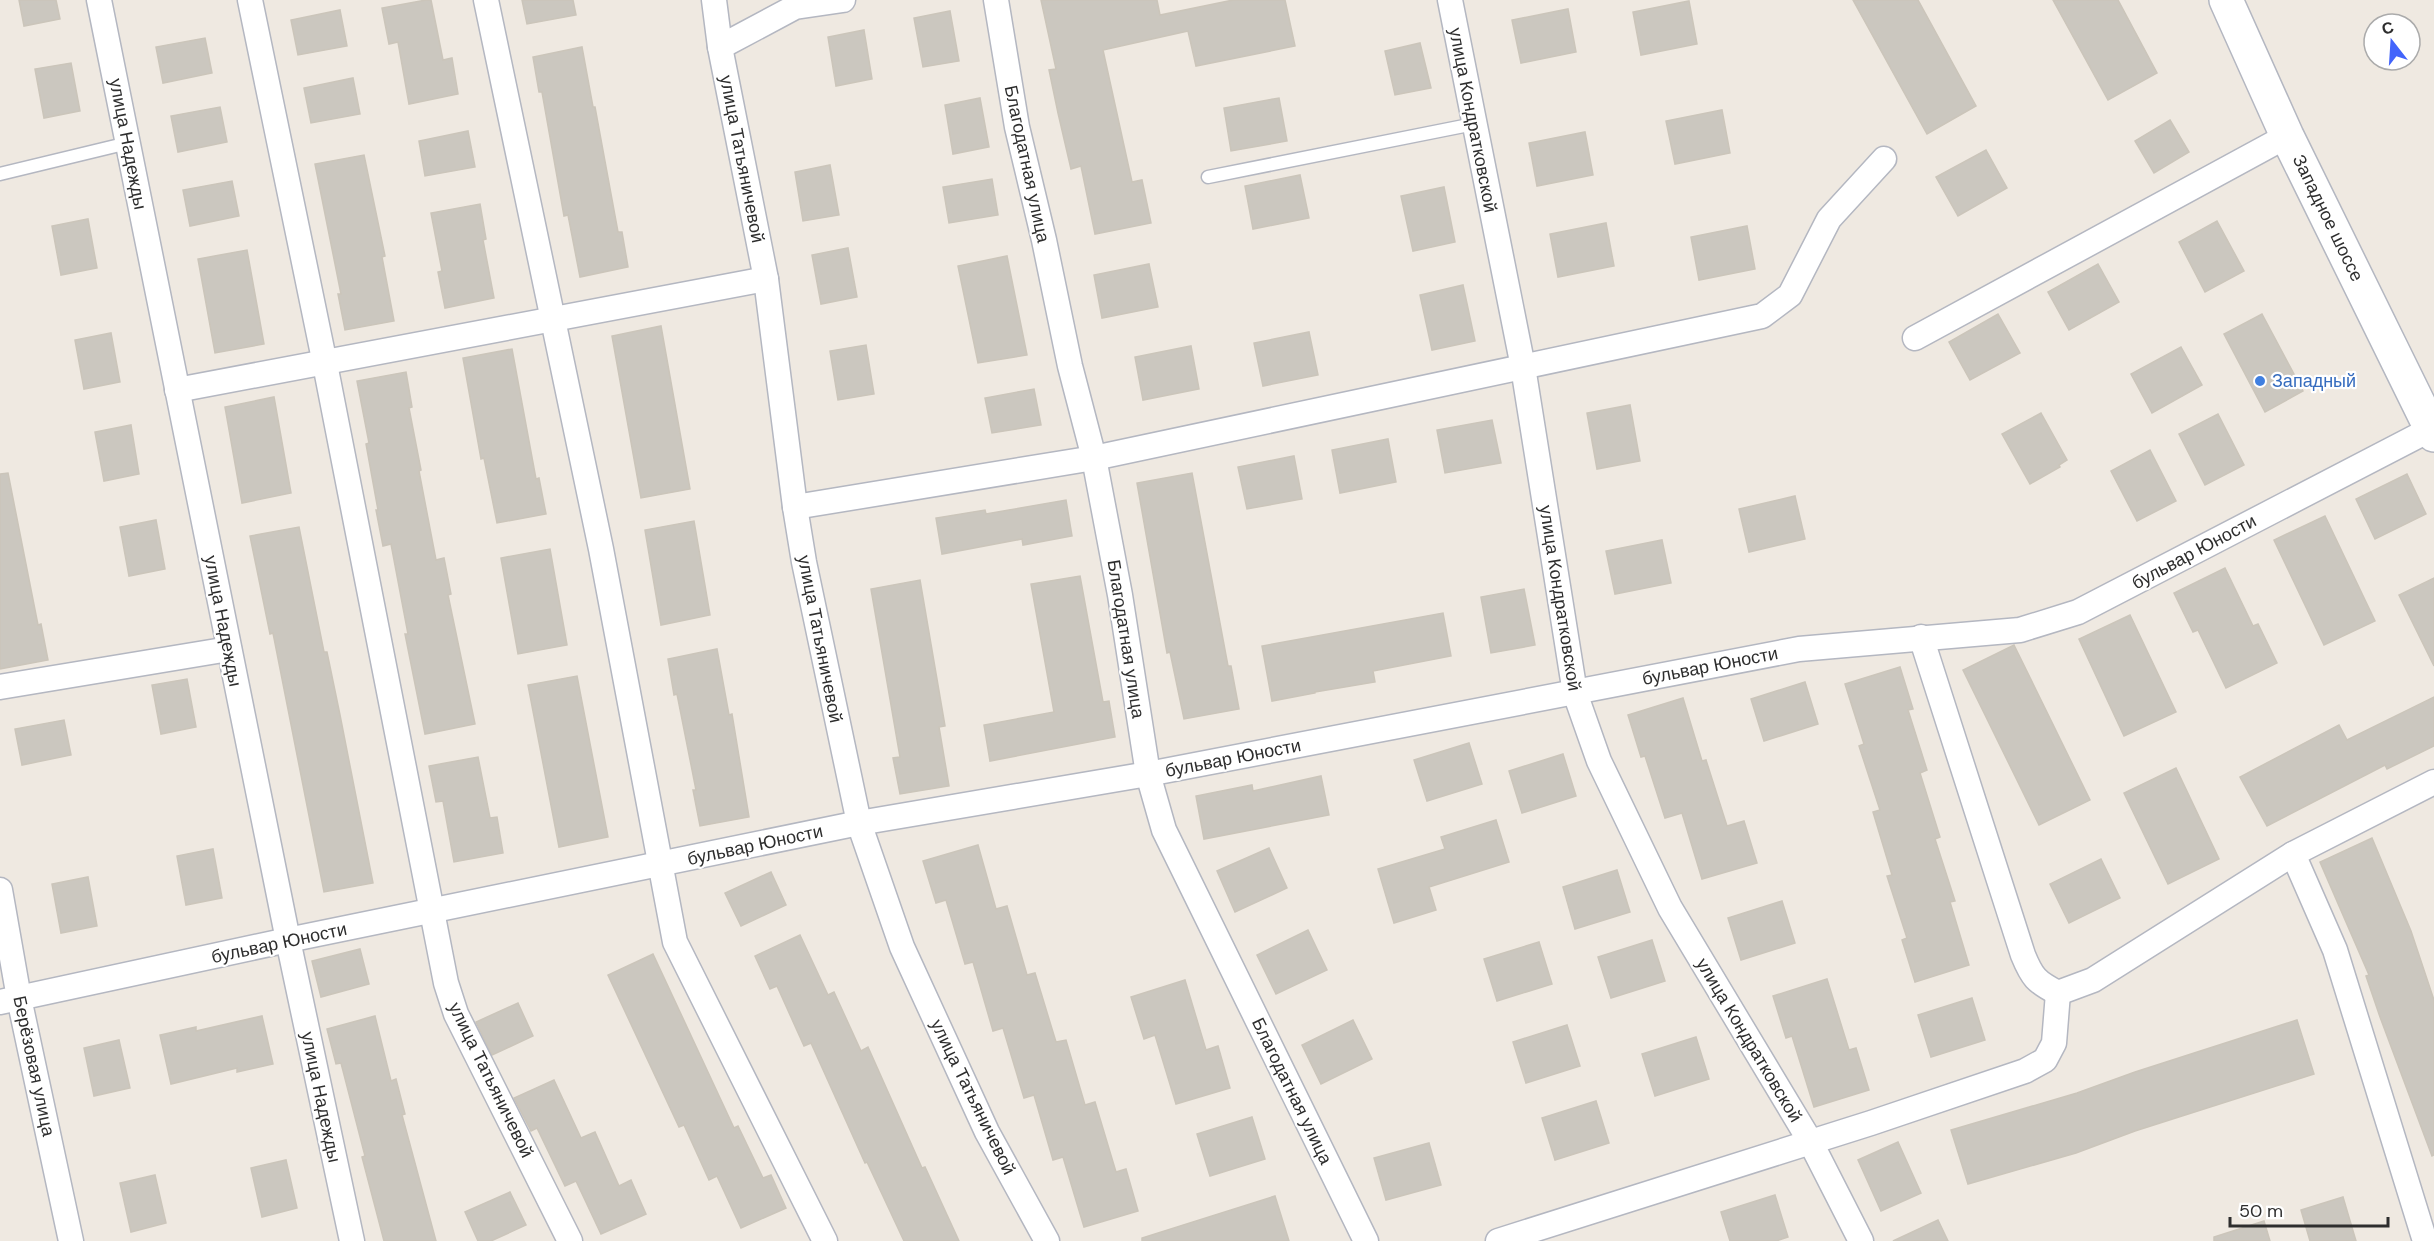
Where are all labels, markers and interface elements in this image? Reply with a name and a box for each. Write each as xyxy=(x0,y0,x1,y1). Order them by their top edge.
north arrow xyxy=(2362,12,2422,72)
text: С xyxy=(2379,16,2397,40)
street label: улица Кондратковской xyxy=(1443,26,1503,214)
street label: улица Татьяничевой xyxy=(714,73,770,245)
street label: улица Надежды xyxy=(104,76,152,212)
street label: Благодатная улица xyxy=(999,83,1056,246)
street label: Западное шоссе xyxy=(2287,151,2369,285)
place label: Западный xyxy=(2272,369,2356,393)
marker: Западный xyxy=(2253,374,2267,388)
street label: улица Кондратковской xyxy=(1533,503,1587,693)
street label: бульвар Юности xyxy=(2127,509,2261,595)
street label: улица Надежды xyxy=(199,553,247,689)
street label: улица Татьяничевой xyxy=(792,553,848,725)
street label: Благодатная улица xyxy=(1102,558,1151,721)
street label: бульвар Юности xyxy=(1640,641,1780,691)
street label: бульвар Юности xyxy=(1163,733,1303,783)
street label: бульвар Юности xyxy=(685,819,825,871)
street label: бульвар Юности xyxy=(209,917,349,969)
street label: улица Кондратковской xyxy=(1690,953,1808,1127)
street label: Берёзовая улица xyxy=(7,993,61,1140)
street label: улица Татьяничевой xyxy=(443,998,539,1162)
street label: Благодатная улица xyxy=(1246,1014,1338,1169)
street label: улица Татьяничевой xyxy=(925,1015,1021,1179)
street label: улица Надежды xyxy=(295,1029,347,1165)
scale bar xyxy=(2230,1190,2388,1228)
text: 50 m xyxy=(2239,1199,2283,1223)

